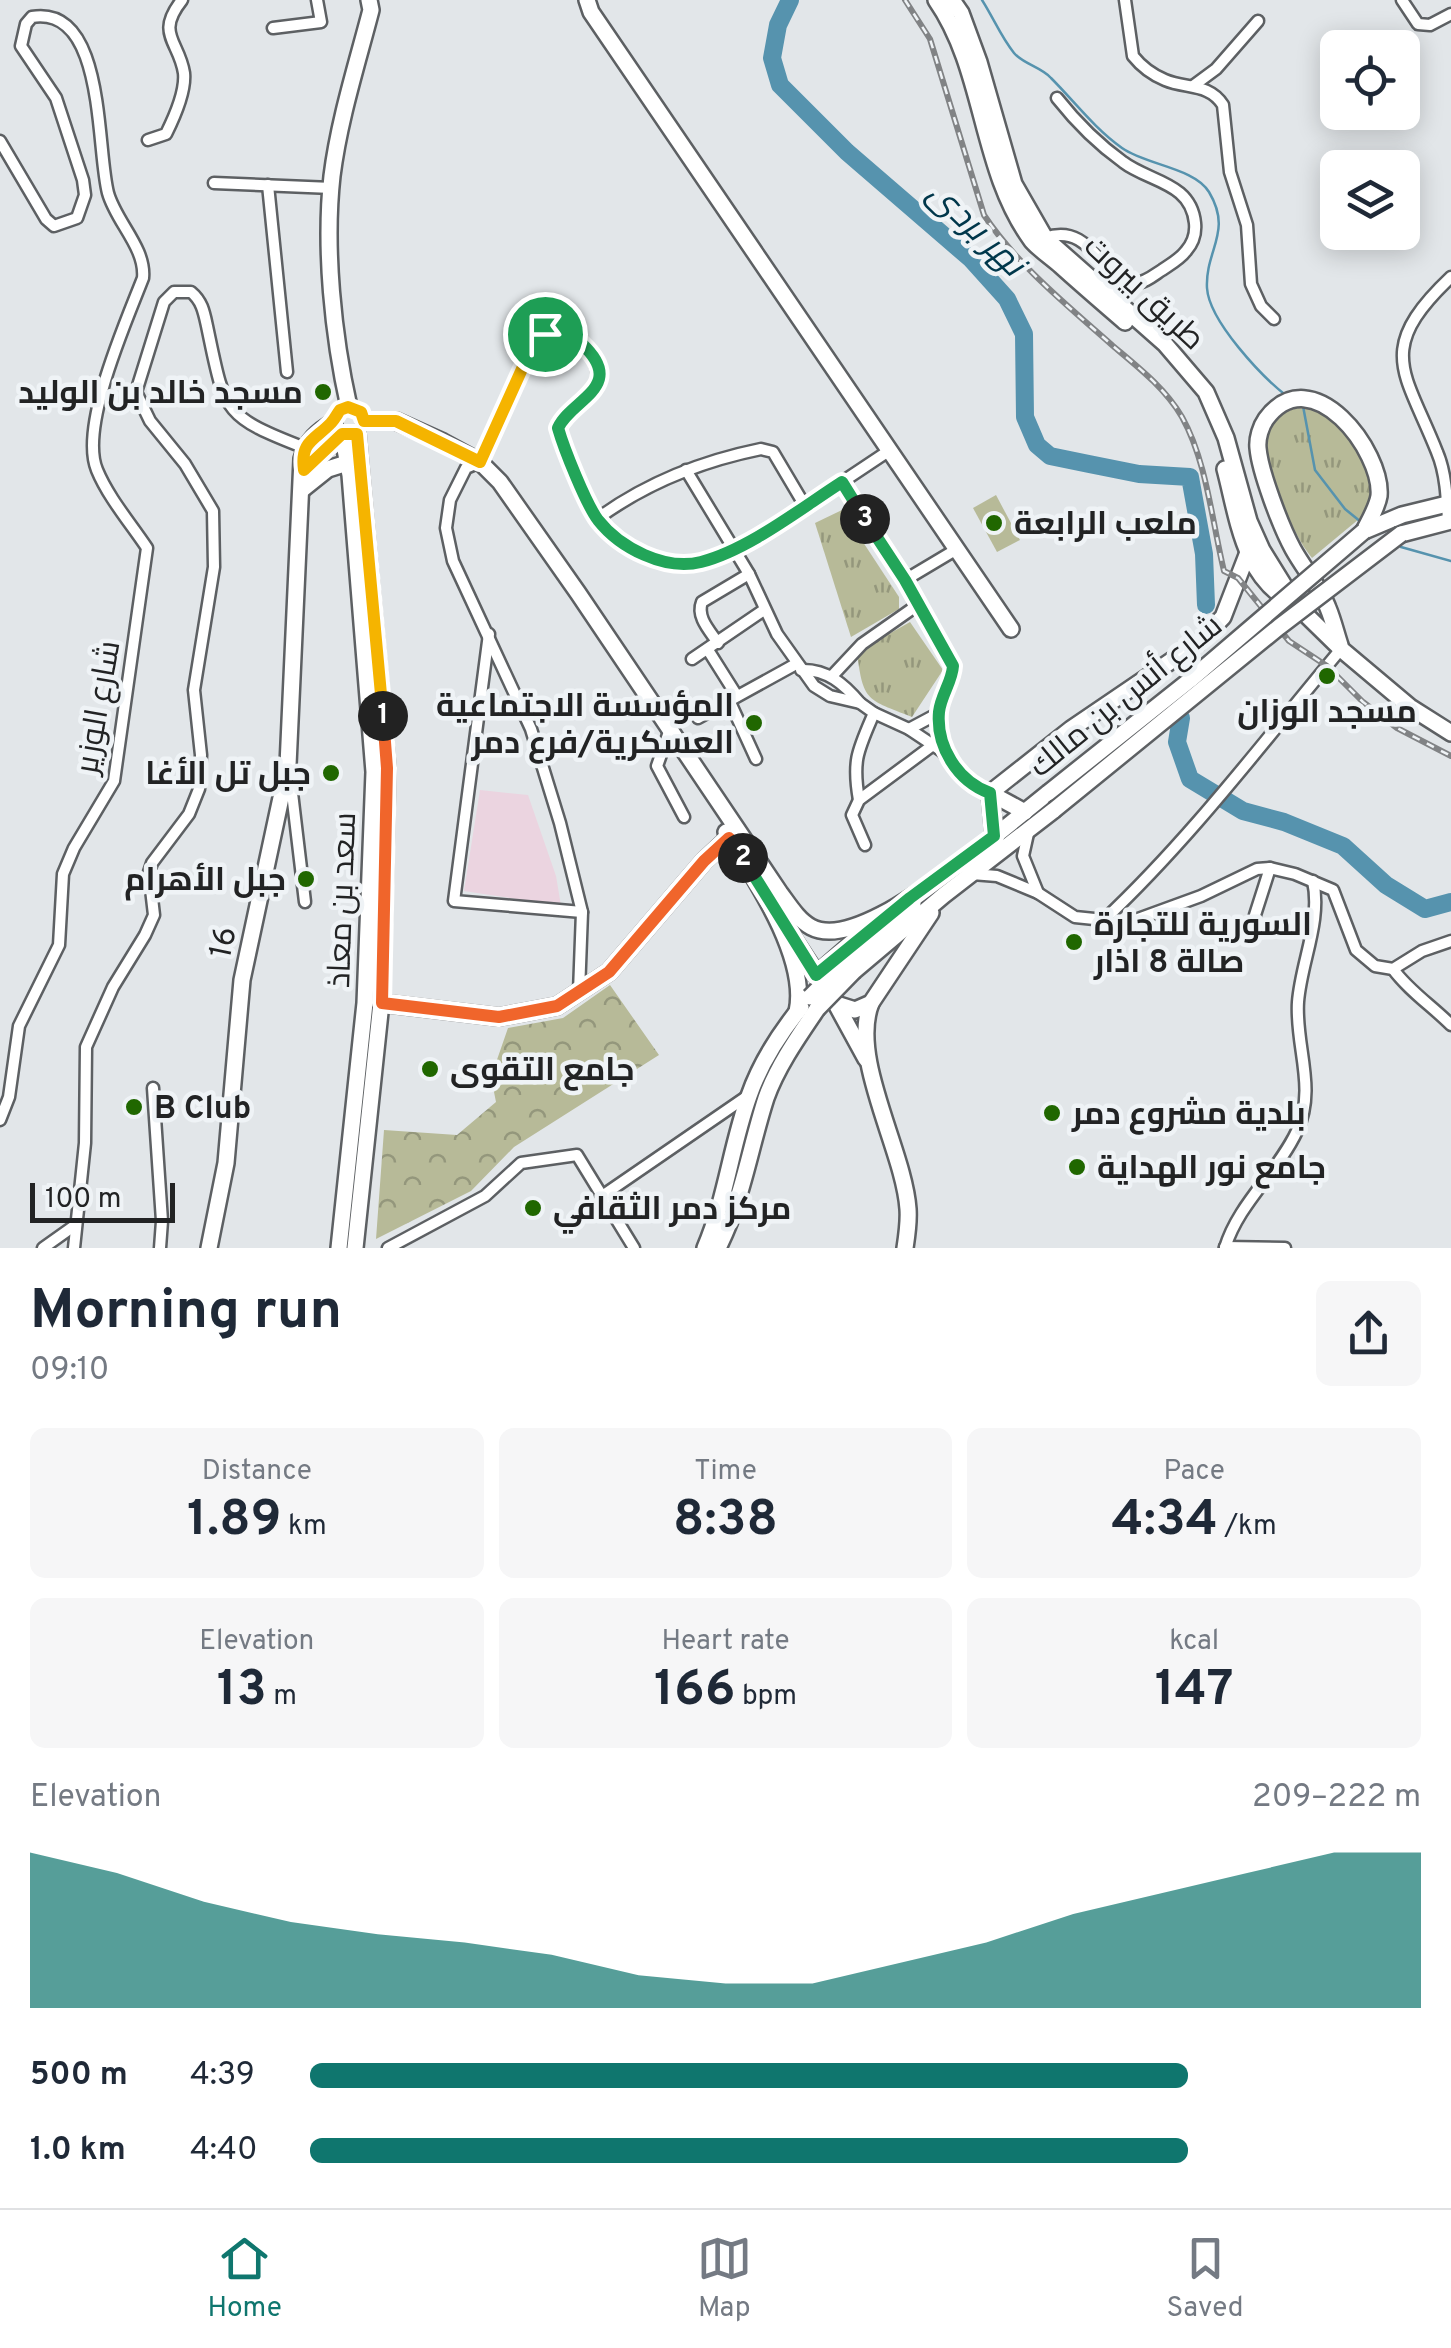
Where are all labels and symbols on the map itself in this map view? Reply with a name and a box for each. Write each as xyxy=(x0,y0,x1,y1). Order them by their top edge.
water label: نهر بردى xyxy=(917,173,1036,290)
street label: طريق بيروت xyxy=(1074,228,1212,360)
pin xyxy=(503,292,588,377)
place label: مسجد خالد بن الوليد xyxy=(18,375,303,415)
marker: مسجد خالد بن الوليد xyxy=(312,381,334,403)
pin: 3 xyxy=(840,494,890,544)
place label: ملعب الرابعة xyxy=(1014,506,1197,546)
marker: ملعب الرابعة xyxy=(983,512,1005,534)
street label: شارع أنس بن مالك xyxy=(1020,605,1232,788)
street label: شارع الوزير xyxy=(68,638,131,779)
marker: مسجد الوزان xyxy=(1316,665,1338,687)
place label: المؤسسة الاجتماعية العسكرية/فرع دمر xyxy=(436,688,734,765)
pin: 1 xyxy=(358,691,408,741)
place label: مسجد الوزان xyxy=(1237,694,1417,734)
marker: المؤسسة الاجتماعية العسكرية/فرع دمر xyxy=(743,712,765,734)
place label: جبل تل الأغا xyxy=(145,756,311,796)
marker: جبل تل الأغا xyxy=(320,762,342,784)
street label: سعد بن معاذ xyxy=(321,812,367,989)
pin: 2 xyxy=(718,833,768,883)
place label: جبل الأهرام xyxy=(124,862,286,902)
marker: جبل الأهرام xyxy=(295,868,317,890)
place label: السورية للتجارة صالة 8 اذار xyxy=(1093,907,1312,984)
street label: 16 xyxy=(202,923,248,962)
marker: السورية للتجارة صالة 8 اذار xyxy=(1063,931,1085,953)
place label: جامع التقوى xyxy=(450,1052,635,1092)
marker: جامع التقوى xyxy=(419,1058,441,1080)
place label: B Club xyxy=(154,1090,251,1130)
marker: B Club xyxy=(123,1096,145,1118)
place label: بلدية مشروع دمر xyxy=(1071,1096,1306,1136)
marker: بلدية مشروع دمر xyxy=(1041,1102,1063,1124)
place label: جامع نور الهداية xyxy=(1097,1150,1326,1190)
marker: جامع نور الهداية xyxy=(1066,1156,1088,1178)
scale bar xyxy=(30,1178,175,1222)
place label: مركز دمر الثقافي xyxy=(553,1191,792,1234)
marker: مركز دمر الثقافي xyxy=(522,1197,544,1219)

